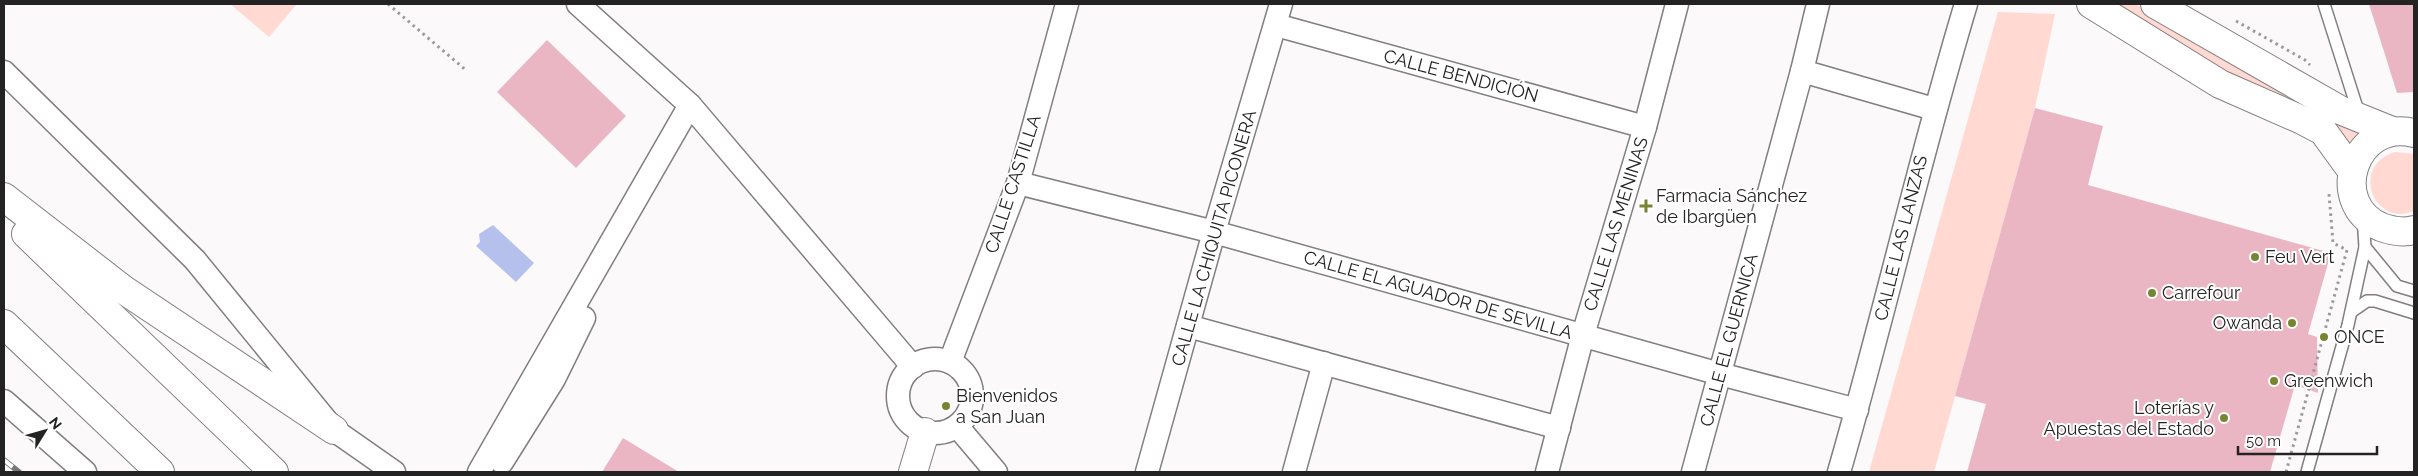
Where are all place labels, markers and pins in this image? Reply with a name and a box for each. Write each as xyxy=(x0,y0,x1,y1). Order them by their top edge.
place label: Farmacia Sánchez de Ibargüen xyxy=(1656,185,1807,227)
marker: Farmacia Sánchez de Ibargüen xyxy=(1640,200,1652,212)
place label: Feu Vert xyxy=(2265,246,2334,267)
marker: Feu Vert xyxy=(2249,251,2261,263)
place label: Carrefour xyxy=(2162,282,2241,303)
marker: Carrefour xyxy=(2146,287,2158,299)
place label: Owanda xyxy=(2213,312,2282,333)
marker: Owanda xyxy=(2286,317,2298,329)
place label: ONCE xyxy=(2334,326,2385,347)
marker: ONCE xyxy=(2318,331,2330,343)
place label: Greenwich xyxy=(2284,370,2373,391)
marker: Greenwich xyxy=(2268,375,2280,387)
place label: Bienvenidos a San Juan xyxy=(956,385,1058,427)
place label: Loterías y Apuestas del Estado xyxy=(2044,397,2214,439)
marker: Bienvenidos a San Juan xyxy=(940,400,952,412)
marker: Loterías y Apuestas del Estado xyxy=(2218,412,2230,424)

